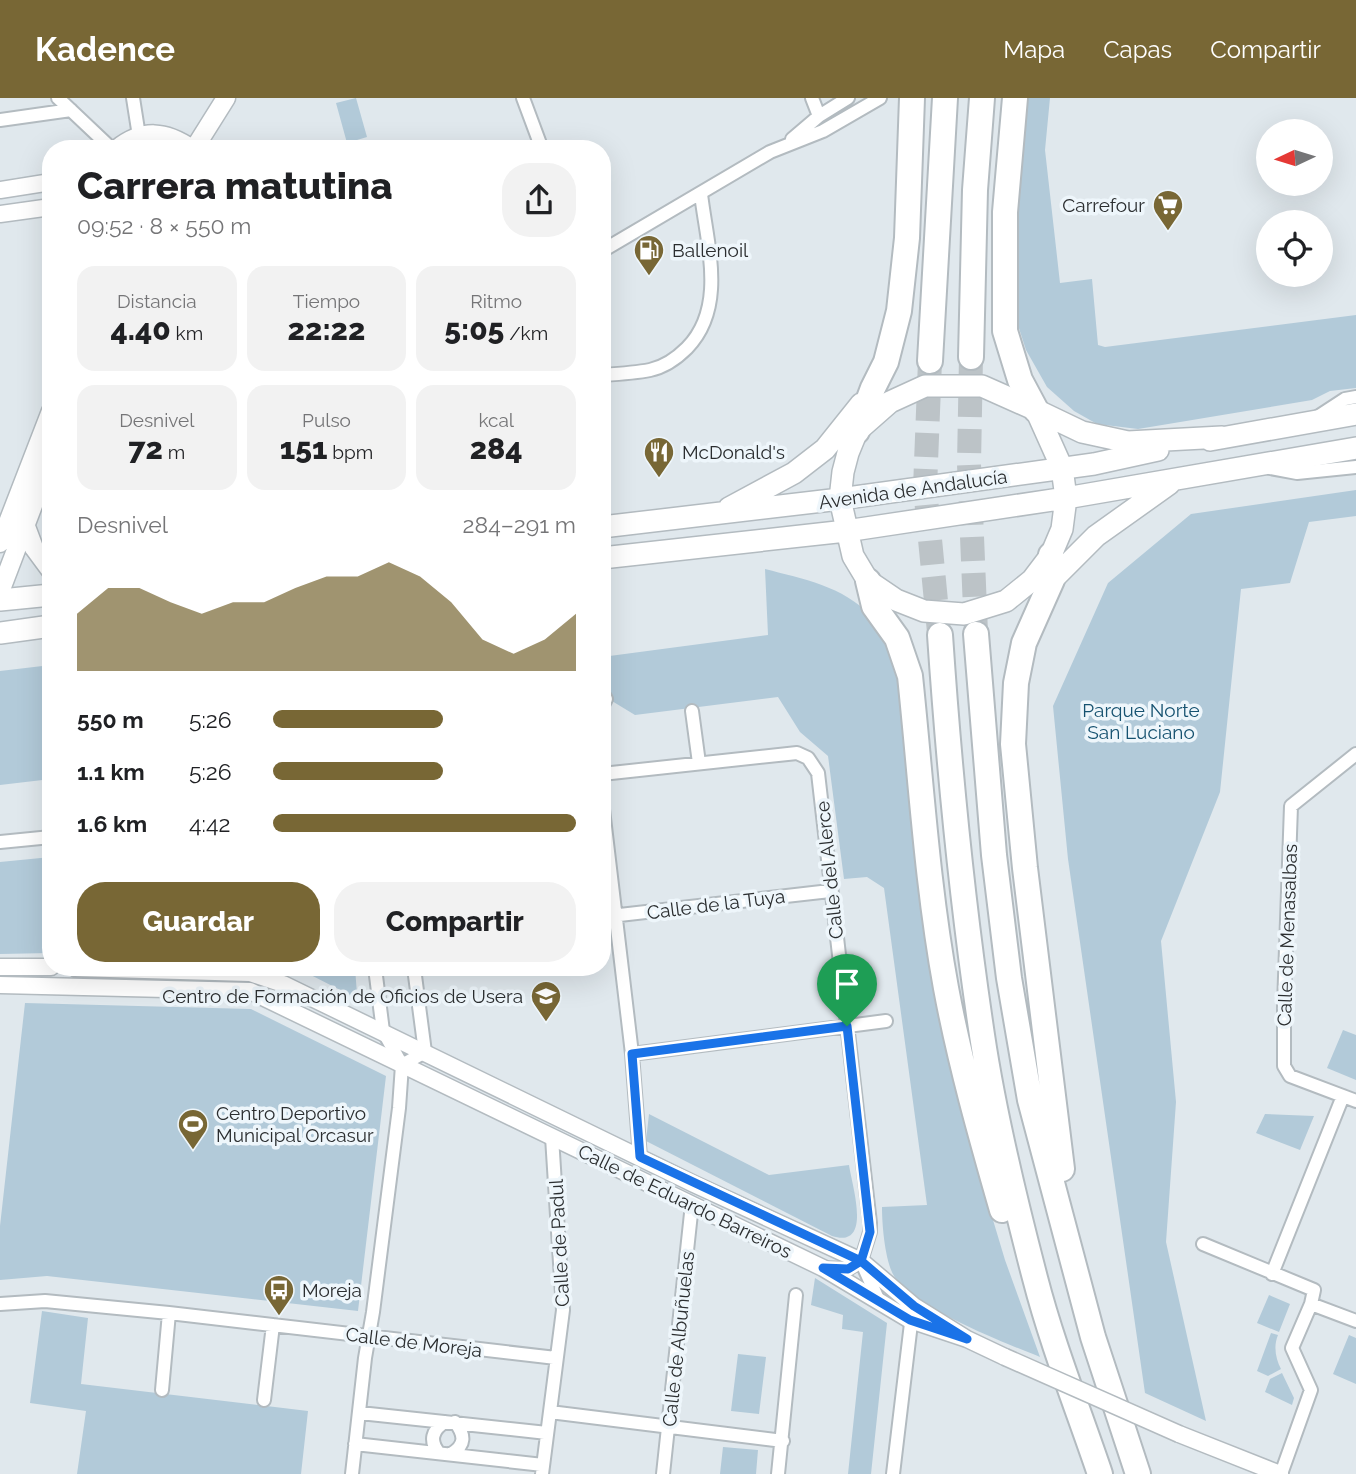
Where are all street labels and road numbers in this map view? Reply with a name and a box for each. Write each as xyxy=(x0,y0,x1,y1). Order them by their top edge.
street label: Avenida de Andalucía xyxy=(817,465,1009,513)
street label: Calle del Alerce xyxy=(811,800,847,940)
street label: Calle de Menasalbas xyxy=(1273,843,1301,1027)
street label: Calle de la Tuya xyxy=(646,885,786,923)
street label: Calle de Eduardo Barreiros xyxy=(575,1140,795,1262)
street label: Calle de Padul xyxy=(545,1178,573,1307)
street label: Calle de Albuñuelas xyxy=(658,1250,698,1428)
street label: Calle de Moreja xyxy=(344,1323,484,1361)

